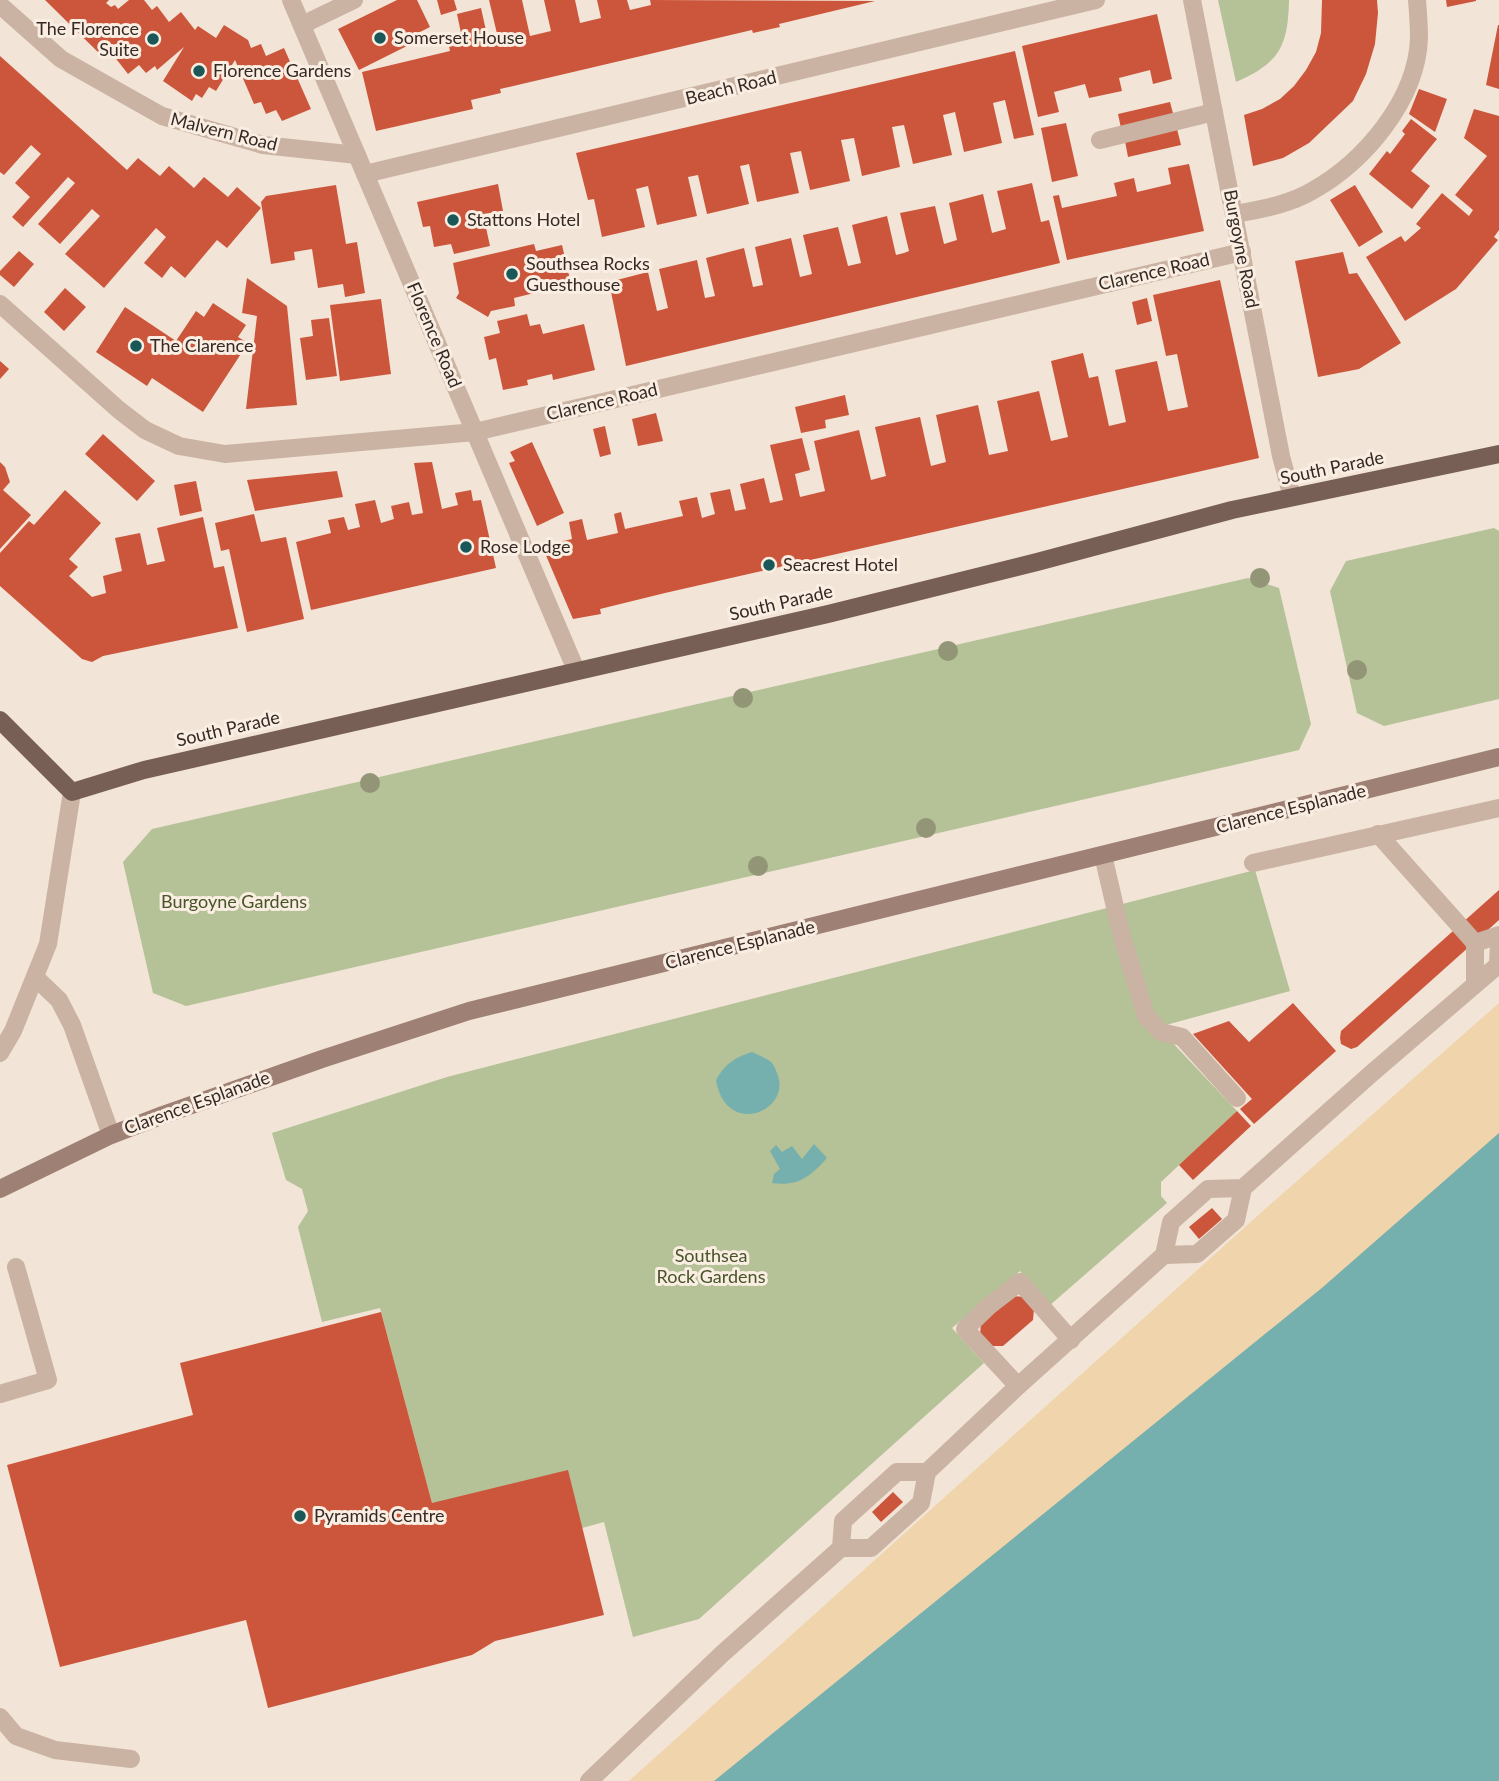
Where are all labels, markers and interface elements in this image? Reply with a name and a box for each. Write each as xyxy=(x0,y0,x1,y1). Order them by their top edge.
place label: The Florence Suite xyxy=(36,17,139,60)
place label: Somerset House xyxy=(394,26,524,48)
marker: Somerset House xyxy=(372,30,388,46)
marker: The Florence Suite xyxy=(145,31,161,47)
place label: Florence Gardens xyxy=(213,59,352,81)
marker: Florence Gardens xyxy=(191,63,207,79)
street label: Beach Road xyxy=(683,65,779,109)
street label: Malvern Road xyxy=(169,107,280,155)
street label: Burgoyne Road xyxy=(1220,188,1264,310)
place label: Stattons Hotel xyxy=(467,208,580,230)
marker: Stattons Hotel xyxy=(445,212,461,228)
street label: Clarence Road xyxy=(1096,248,1212,295)
place label: Southsea Rocks Guesthouse xyxy=(526,252,650,295)
marker: Southsea Rocks Guesthouse xyxy=(504,266,520,282)
street label: Florence Road xyxy=(403,278,467,391)
place label: The Clarence xyxy=(150,334,254,356)
marker: The Clarence xyxy=(128,338,144,354)
street label: Clarence Road xyxy=(544,378,660,425)
street label: South Parade xyxy=(1278,445,1386,489)
place label: Rose Lodge xyxy=(480,535,570,557)
marker: Rose Lodge xyxy=(458,539,474,555)
place label: Seacrest Hotel xyxy=(783,553,898,575)
marker: Seacrest Hotel xyxy=(761,557,777,573)
street label: South Parade xyxy=(727,579,835,625)
street label: South Parade xyxy=(174,705,282,751)
street label: Clarence Esplanade xyxy=(1214,779,1368,837)
park label: Burgoyne Gardens xyxy=(161,890,307,912)
street label: Clarence Esplanade xyxy=(663,915,817,973)
street label: Clarence Esplanade xyxy=(121,1065,272,1139)
park label: Southsea Rock Gardens xyxy=(657,1244,766,1287)
place label: Pyramids Centre xyxy=(314,1504,444,1526)
marker: Pyramids Centre xyxy=(292,1508,308,1524)

